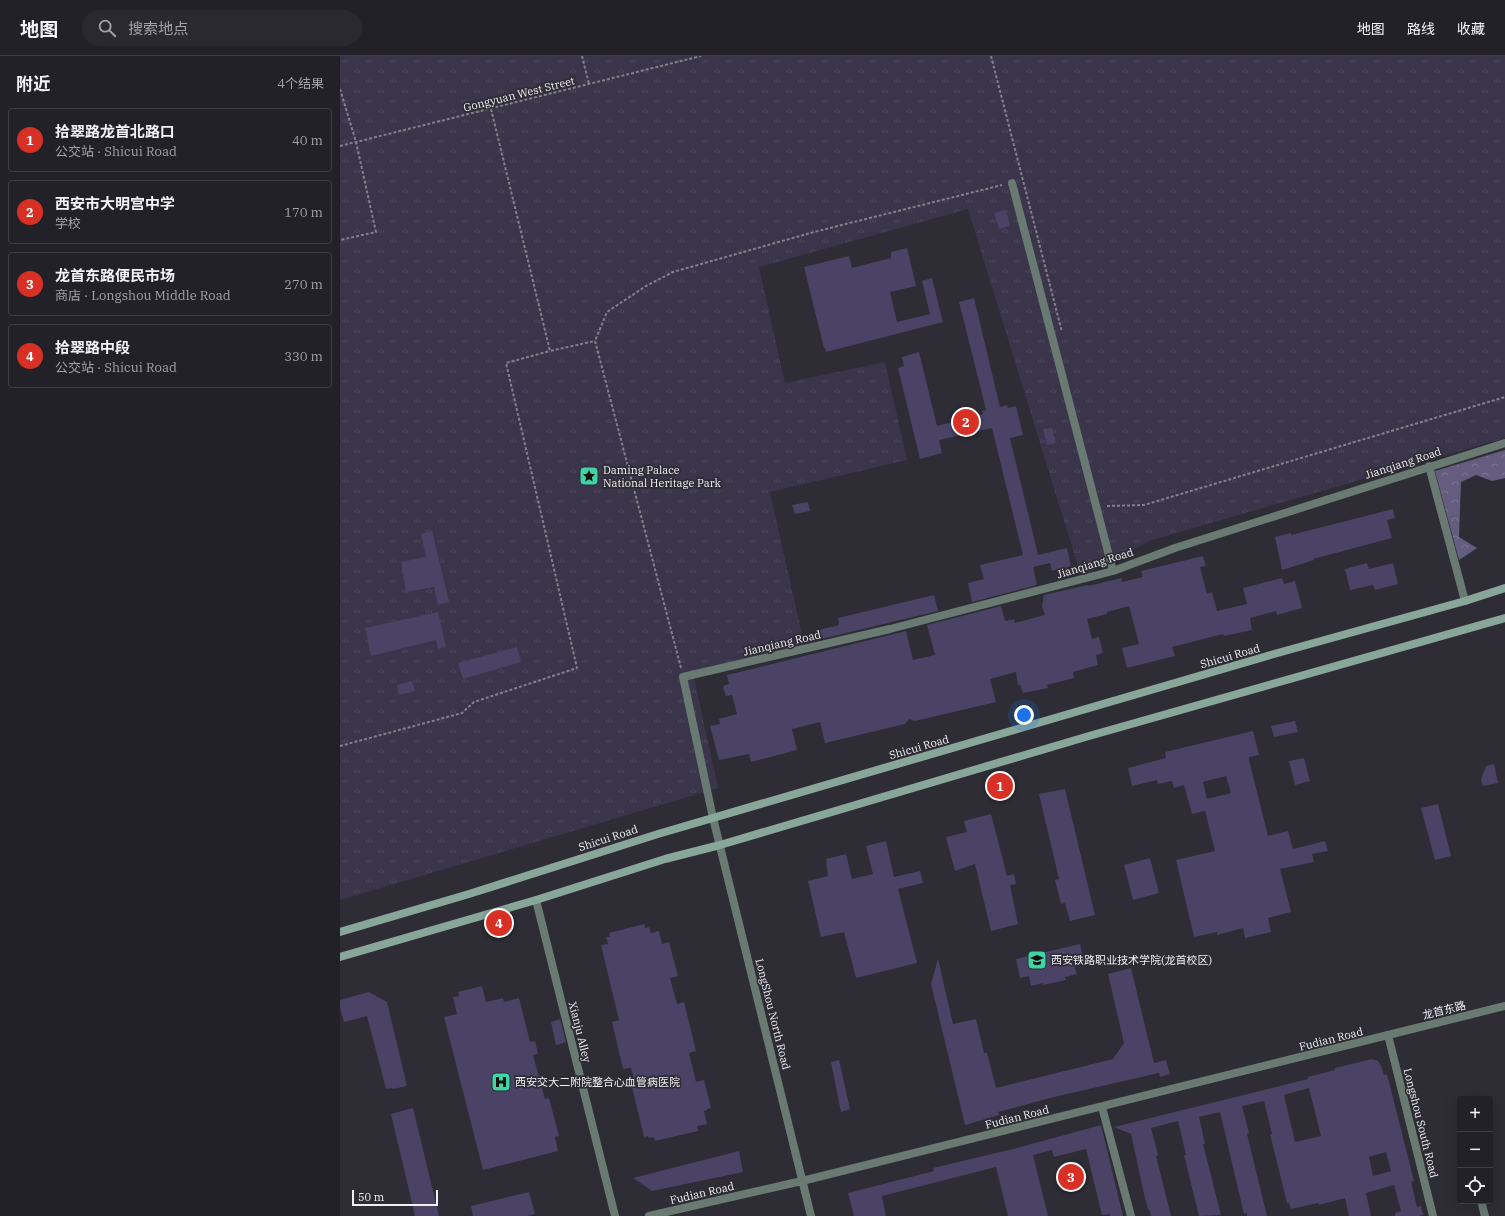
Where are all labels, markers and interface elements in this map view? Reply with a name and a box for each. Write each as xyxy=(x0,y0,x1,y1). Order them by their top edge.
search box xyxy=(82,10,362,46)
text: 地图 xyxy=(20,17,58,41)
icon: search xyxy=(96,17,118,39)
text: 搜索地点 xyxy=(128,19,188,38)
text: 地图 xyxy=(1357,20,1385,38)
text: 路线 xyxy=(1407,20,1435,38)
text: 收藏 xyxy=(1457,20,1485,38)
text: 附近 xyxy=(16,73,50,95)
street label: Gongyuan West Street xyxy=(462,73,576,115)
text: 4个结果 xyxy=(277,75,324,92)
text: 拾翠路龙首北路口 xyxy=(55,122,175,141)
text: 1 xyxy=(26,132,34,149)
text: 40 m xyxy=(292,132,323,149)
text: 公交站 · Shicui Road xyxy=(55,143,177,160)
text: 西安市大明宫中学 xyxy=(55,194,175,213)
text: 2 xyxy=(26,204,34,221)
text: 170 m xyxy=(284,204,323,221)
text: 学校 xyxy=(55,215,81,232)
text: 龙首东路便民市场 xyxy=(55,266,175,285)
text: 3 xyxy=(26,276,34,293)
text: 270 m xyxy=(284,276,323,293)
text: 商店 · Longshou Middle Road xyxy=(55,287,231,304)
text: 拾翠路中段 xyxy=(55,338,130,357)
text: 4 xyxy=(26,348,34,365)
text: 330 m xyxy=(284,348,323,365)
text: 公交站 · Shicui Road xyxy=(55,359,177,376)
pin: 2 xyxy=(953,407,979,437)
street label: Jianqiang Road xyxy=(1363,444,1443,482)
place label: Daming Palace National Heritage Park xyxy=(603,463,722,490)
place icon: Daming Palace National Heritage Park xyxy=(578,465,600,487)
street label: Jianqiang Road xyxy=(1055,545,1135,581)
street label: Jianqiang Road xyxy=(742,627,823,659)
street label: Shicui Road xyxy=(1198,641,1262,671)
your location xyxy=(1014,705,1034,725)
street label: Shicui Road xyxy=(887,732,951,762)
pin: 1 xyxy=(987,771,1013,801)
street label: Shicui Road xyxy=(577,822,640,854)
pin: 4 xyxy=(486,908,512,938)
school or university icon: 西安铁路职业技术学院(龙首校区) xyxy=(1026,949,1048,971)
place label: 西安铁路职业技术学院(龙首校区) xyxy=(1051,953,1212,967)
street label: LongShou North Road xyxy=(752,957,794,1071)
street label: 龙首东路 xyxy=(1421,998,1467,1022)
street label: Xianju Alley xyxy=(566,1000,594,1064)
street label: Fudian Road xyxy=(1298,1024,1365,1054)
street label: Longshou South Road xyxy=(1401,1067,1441,1180)
hospital icon: 西安交大二附院整合心血管病医院 xyxy=(490,1071,512,1093)
place label: 西安交大二附院整合心血管病医院 xyxy=(515,1075,680,1089)
map controls xyxy=(1457,1096,1493,1204)
button: + xyxy=(1457,1096,1493,1132)
street label: Fudian Road xyxy=(984,1102,1051,1132)
button: − xyxy=(1457,1132,1493,1168)
pin: 3 xyxy=(1058,1162,1084,1192)
button: locate xyxy=(1457,1168,1493,1204)
street label: Fudian Road xyxy=(669,1179,736,1207)
scale bar xyxy=(352,1188,438,1207)
text: 50 m xyxy=(358,1190,384,1204)

